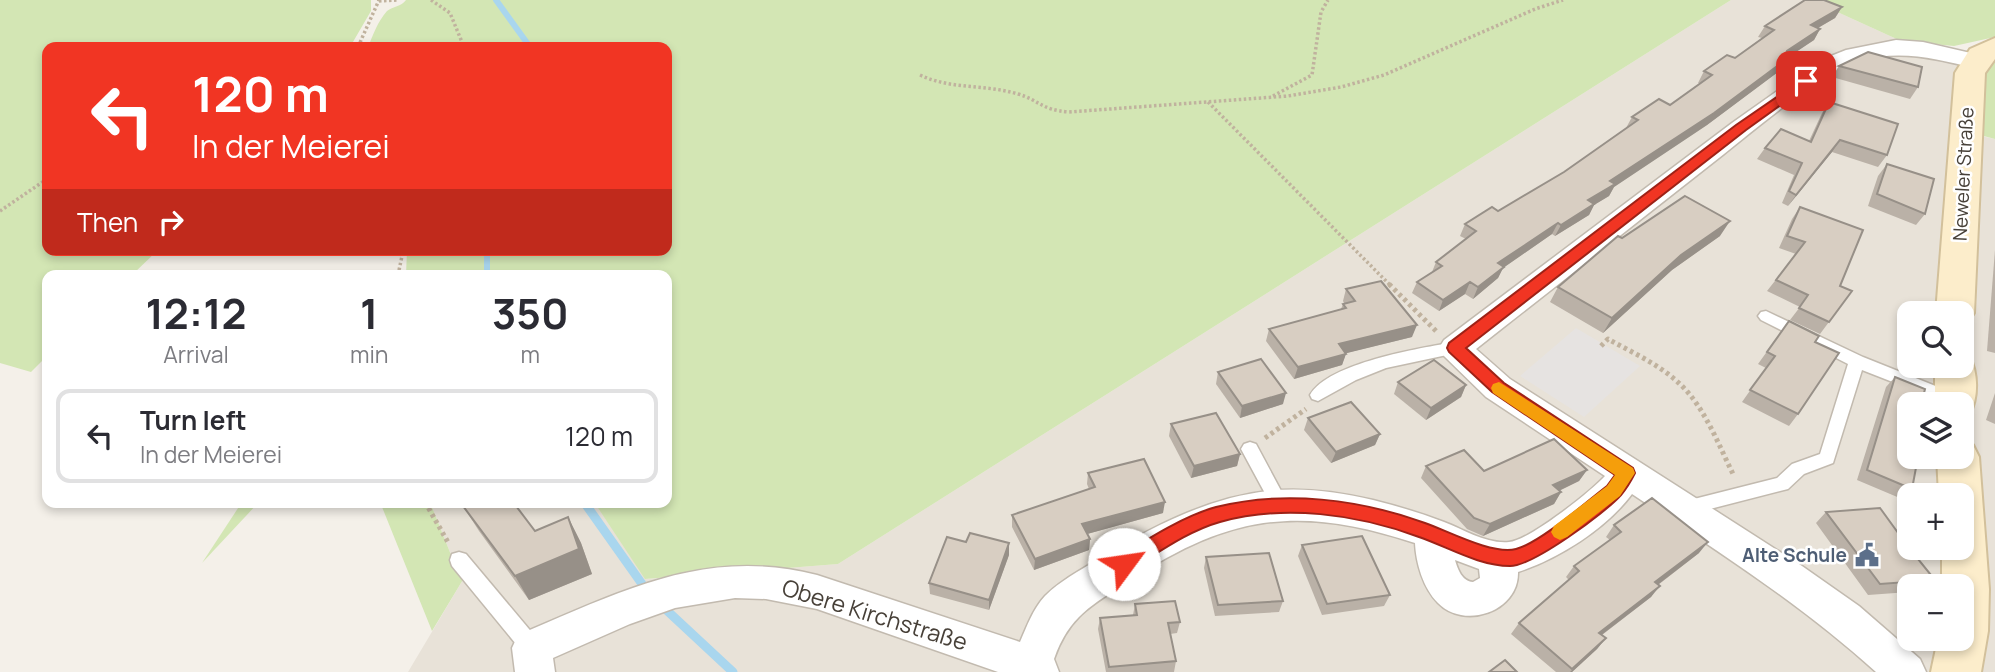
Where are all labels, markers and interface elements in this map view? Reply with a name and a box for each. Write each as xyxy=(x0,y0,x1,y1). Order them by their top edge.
pin xyxy=(1776,51,1836,111)
text: 120 m xyxy=(192,60,329,127)
icon: arrive xyxy=(1787,62,1825,100)
icon: left xyxy=(77,70,168,161)
street label: Neweler Straße xyxy=(1947,106,1979,242)
text: In der Meierei xyxy=(192,124,390,168)
icon: right xyxy=(152,203,190,241)
text: Then xyxy=(77,204,138,240)
text: 12:12 xyxy=(145,284,247,342)
text: 1 xyxy=(360,284,378,342)
text: 350 xyxy=(492,284,569,342)
map controls xyxy=(1897,301,1974,651)
button: search xyxy=(1897,301,1974,378)
text: Arrival xyxy=(163,338,229,370)
text: min xyxy=(350,338,389,370)
text: m xyxy=(521,338,540,370)
button: layers xyxy=(1897,392,1974,469)
text: Turn left xyxy=(140,402,247,438)
icon: left xyxy=(81,417,119,455)
text: 120 m xyxy=(565,418,633,454)
text: In der Meierei xyxy=(140,438,282,470)
button: + xyxy=(1897,483,1974,560)
position arrow xyxy=(1087,527,1161,601)
public building icon: Alte Schule xyxy=(1853,541,1881,569)
place label: Alte Schule xyxy=(1742,542,1847,568)
street label: Obere Kirchstraße xyxy=(778,571,972,657)
button: − xyxy=(1897,574,1974,651)

